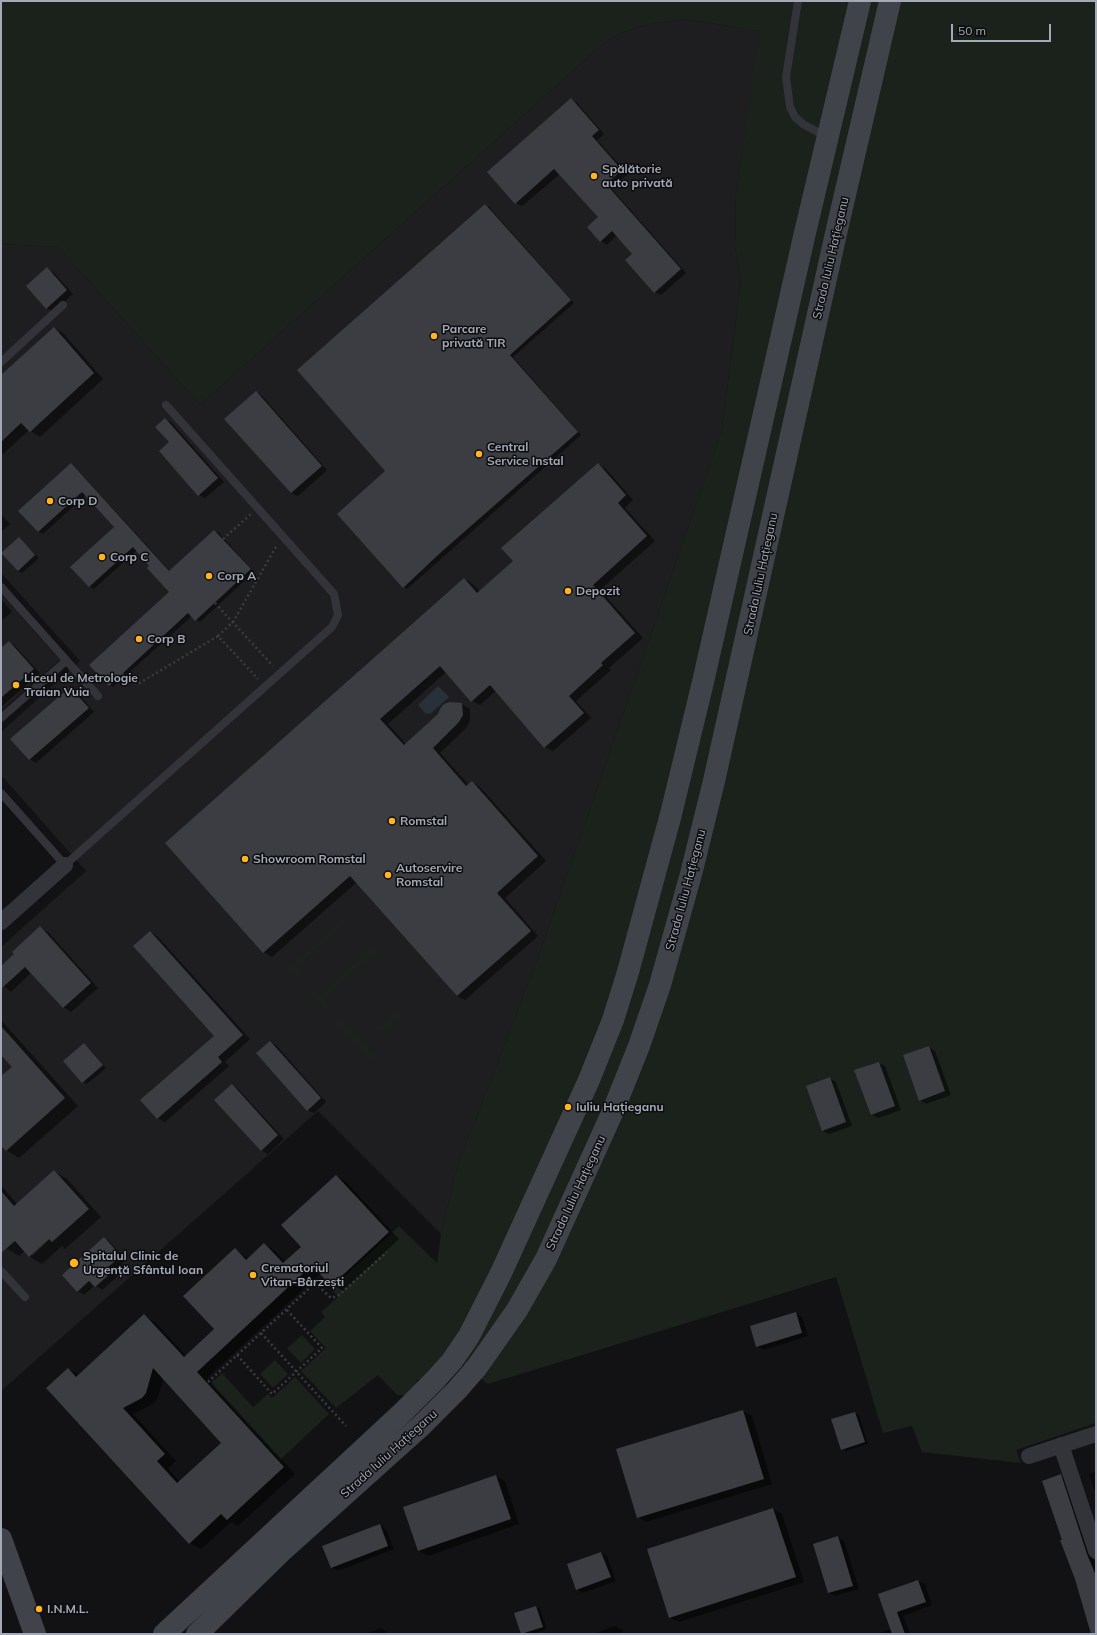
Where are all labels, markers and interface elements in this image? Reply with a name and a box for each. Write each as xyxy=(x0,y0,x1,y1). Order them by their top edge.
scale bar xyxy=(953,16,1053,42)
text: 50 m xyxy=(958,23,986,38)
place label: Spălătorie auto privată xyxy=(602,162,673,190)
marker: Spălătorie auto privată xyxy=(589,171,599,181)
street label: Strada Iuliu Hațieganu xyxy=(810,196,852,320)
place label: Parcare privată TIR xyxy=(442,322,506,350)
marker: Parcare privată TIR xyxy=(429,331,439,341)
place label: Central Service Instal xyxy=(487,440,564,468)
marker: Central Service Instal xyxy=(474,449,484,459)
place label: Corp D xyxy=(58,494,97,508)
marker: Corp D xyxy=(45,496,55,506)
street label: Strada Iuliu Hațieganu xyxy=(741,511,781,637)
place label: Corp C xyxy=(110,550,149,564)
marker: Corp C xyxy=(97,552,107,562)
place label: Corp A xyxy=(217,569,256,583)
marker: Corp A xyxy=(204,571,214,581)
place label: Depozit xyxy=(576,584,620,598)
marker: Depozit xyxy=(563,586,573,596)
place label: Corp B xyxy=(147,632,186,646)
marker: Corp B xyxy=(134,634,144,644)
place label: Liceul de Metrologie Traian Vuia xyxy=(24,671,138,699)
marker: Liceul de Metrologie Traian Vuia xyxy=(11,680,21,690)
place label: Romstal xyxy=(400,814,447,828)
marker: Romstal xyxy=(387,816,397,826)
street label: Strada Iuliu Hațieganu xyxy=(663,828,709,952)
place label: Showroom Romstal xyxy=(253,852,366,866)
marker: Showroom Romstal xyxy=(240,854,250,864)
place label: Autoservire Romstal xyxy=(396,861,462,889)
marker: Autoservire Romstal xyxy=(383,870,393,880)
place label: Iuliu Hațieganu xyxy=(576,1100,664,1114)
marker: Iuliu Hațieganu xyxy=(563,1102,573,1112)
street label: Strada Iuliu Hațieganu xyxy=(543,1133,609,1253)
place label: Spitalul Clinic de Urgență Sfântul Ioan xyxy=(83,1249,203,1277)
marker: Spitalul Clinic de Urgență Sfântul Ioan xyxy=(68,1257,80,1269)
place label: Crematoriul Vitan-Bârzești xyxy=(261,1261,344,1289)
marker: Crematoriul Vitan-Bârzești xyxy=(248,1270,258,1280)
street label: Strada Iuliu Hațieganu xyxy=(338,1407,440,1501)
place label: I.N.M.L. xyxy=(47,1602,89,1616)
marker: I.N.M.L. xyxy=(34,1604,44,1614)

